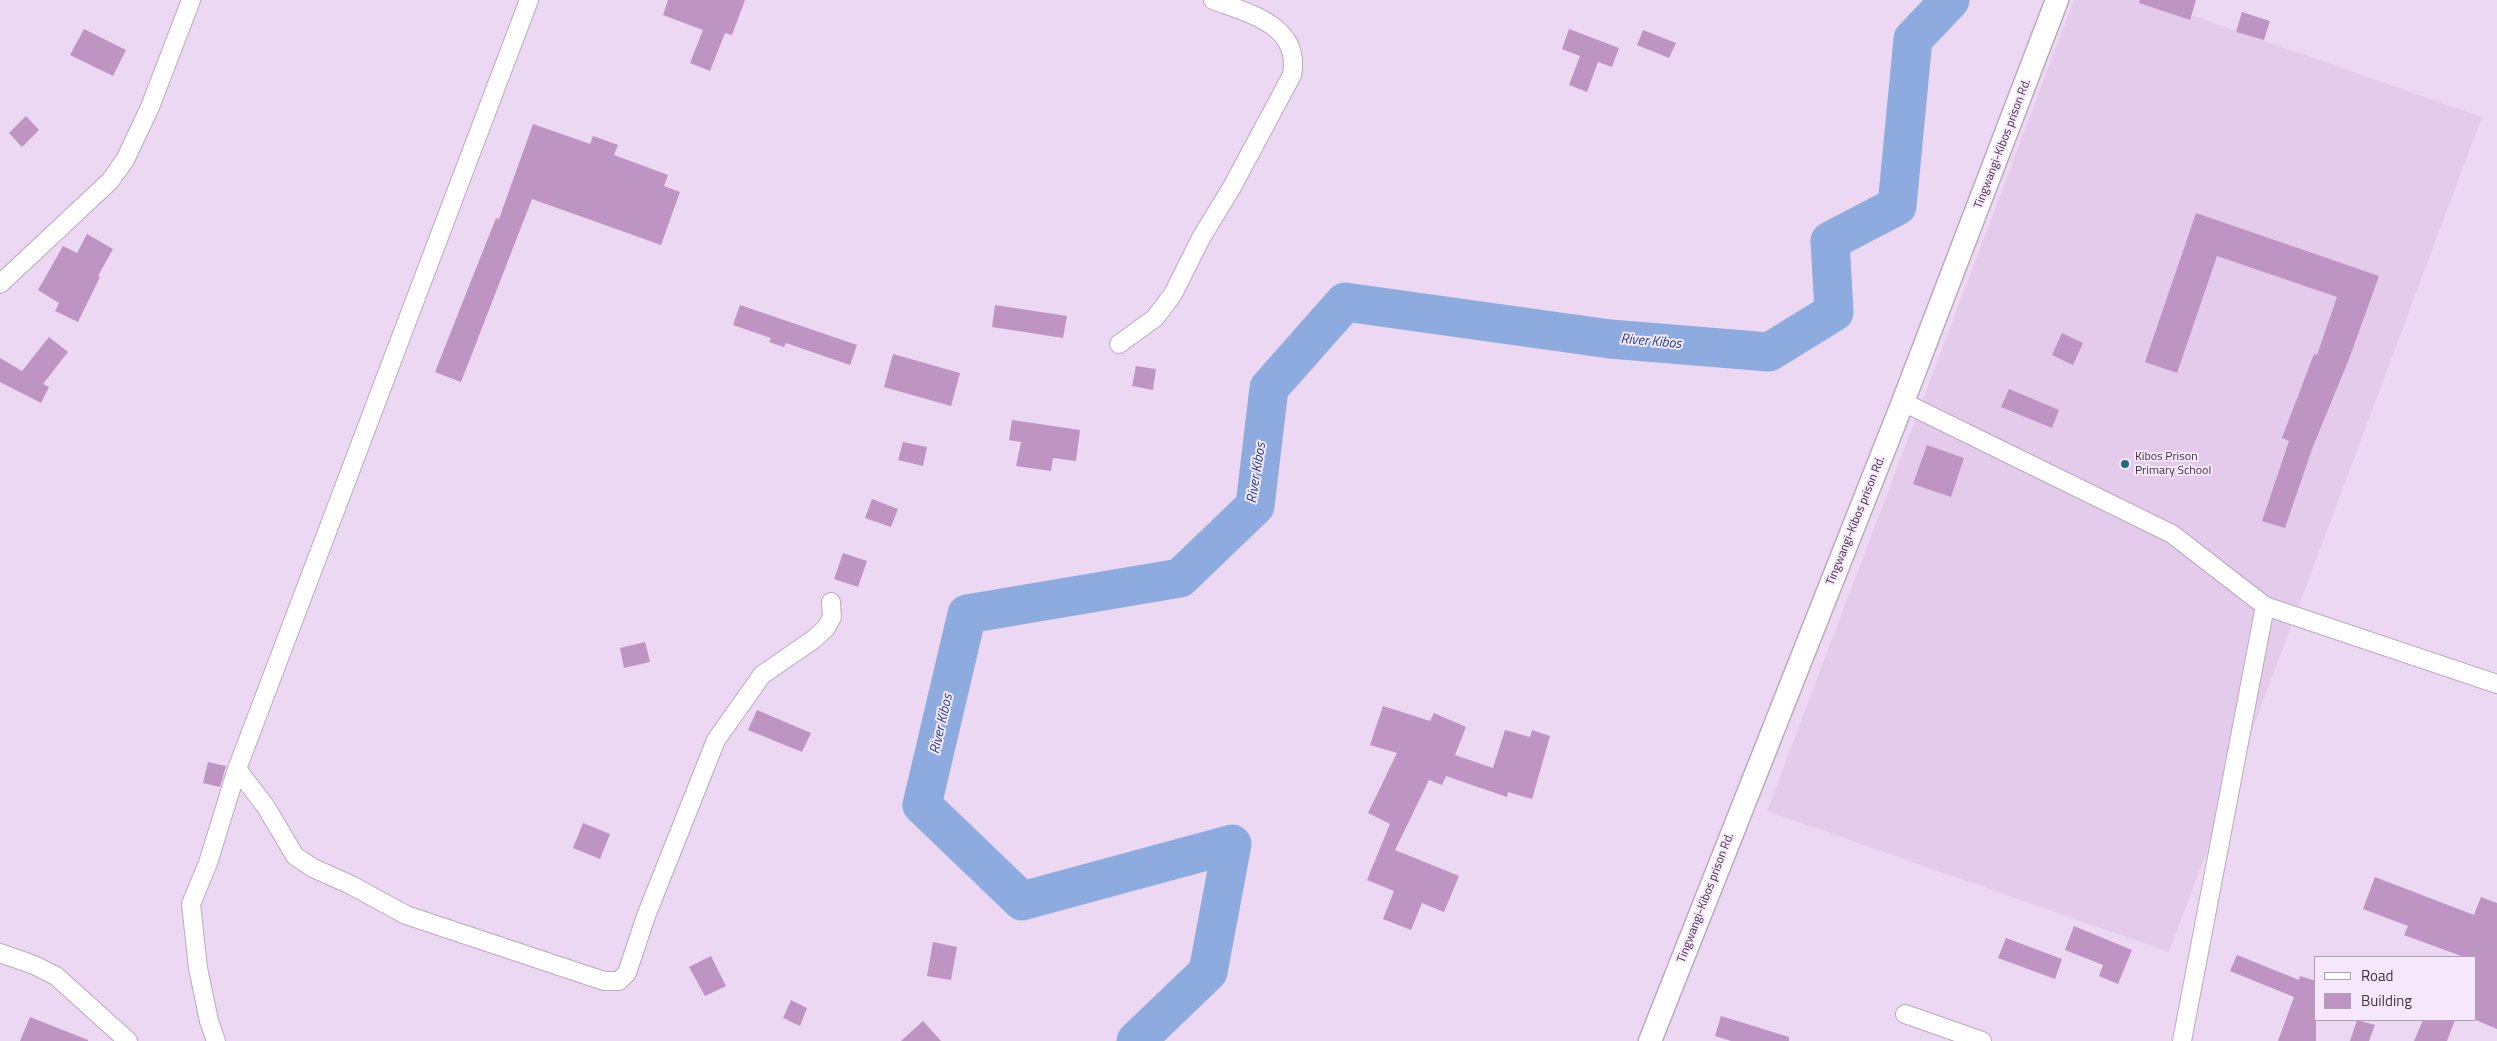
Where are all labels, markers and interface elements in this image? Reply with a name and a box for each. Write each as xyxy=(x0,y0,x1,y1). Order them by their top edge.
street label: Tingwangi-Kibos prison Rd. xyxy=(1972,77,2034,211)
water label: River Kibos xyxy=(1620,331,1682,353)
water label: River Kibos xyxy=(1244,442,1270,504)
place label: Kibos Prison Primary School xyxy=(2135,450,2211,478)
street label: Tingwangi-Kibos prison Rd. xyxy=(1824,454,1888,588)
marker: Kibos Prison Primary School xyxy=(2119,458,2131,470)
water label: River Kibos xyxy=(927,692,957,756)
street label: Tingwangi-Kibos prison Rd. xyxy=(1675,831,1737,965)
legend xyxy=(2314,956,2477,1021)
text: Road xyxy=(2361,964,2393,987)
text: Building xyxy=(2361,989,2412,1012)

